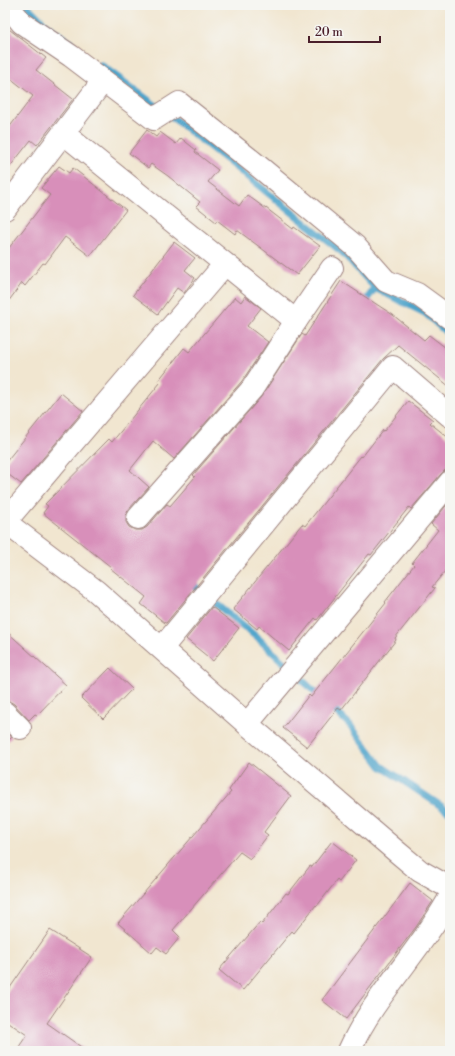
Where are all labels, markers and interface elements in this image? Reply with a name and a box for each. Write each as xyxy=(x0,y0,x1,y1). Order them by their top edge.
scale bar xyxy=(309,18,380,44)
text: 20 m xyxy=(315,25,343,40)

